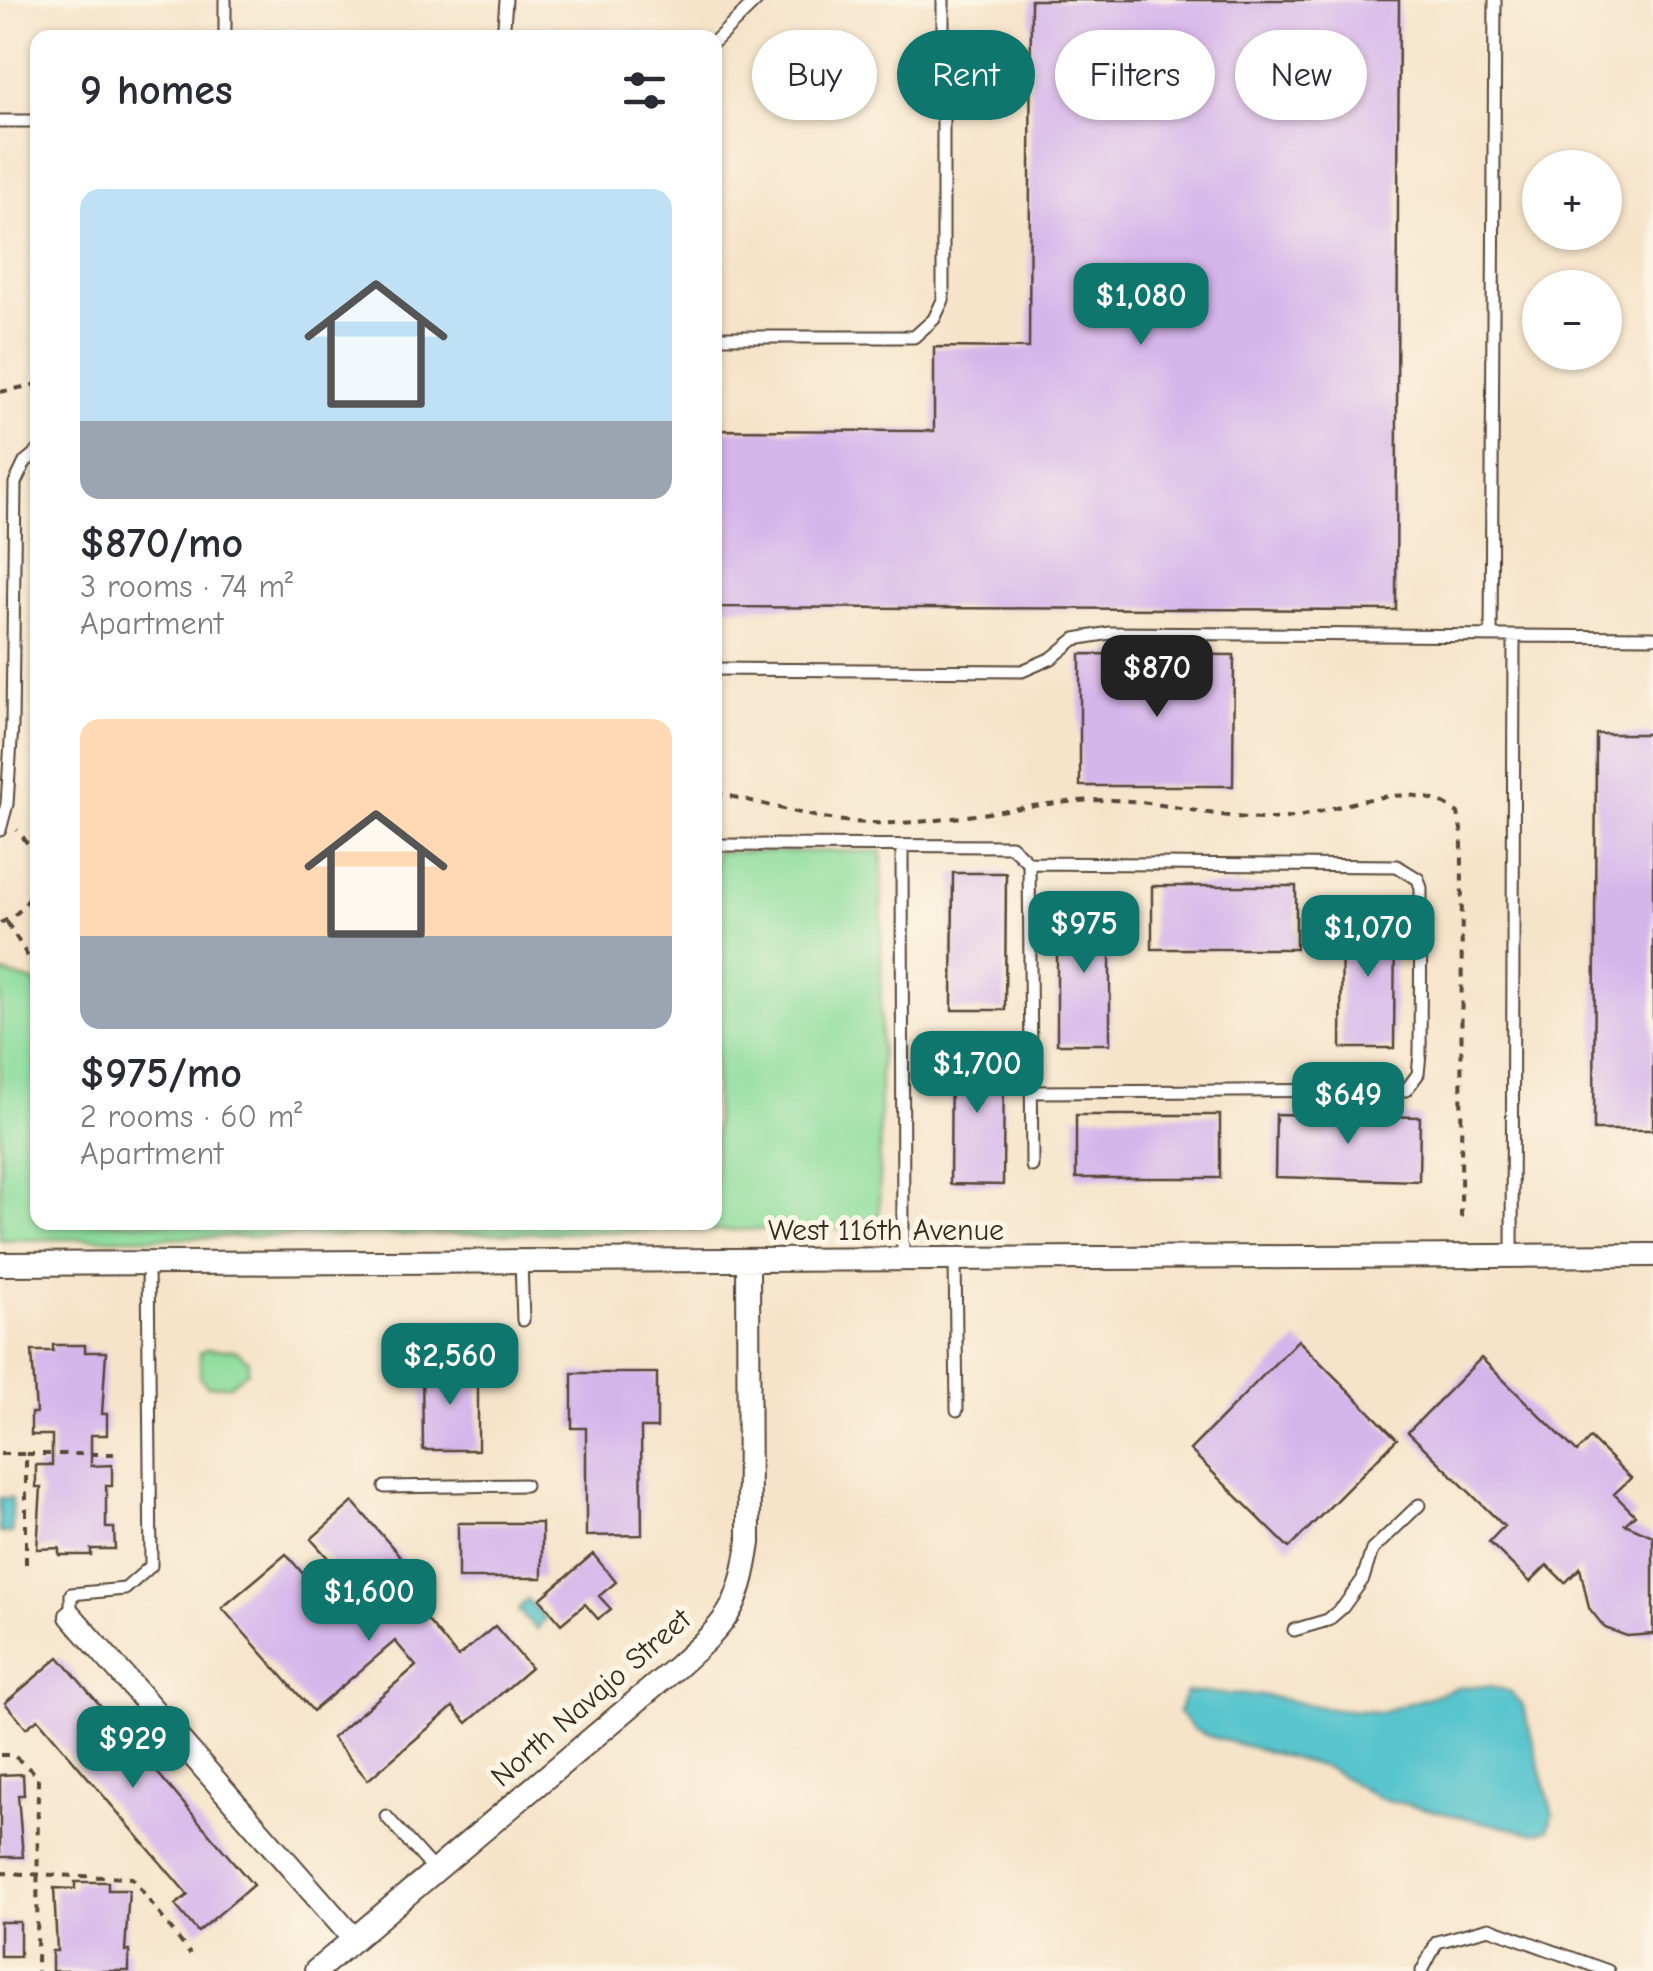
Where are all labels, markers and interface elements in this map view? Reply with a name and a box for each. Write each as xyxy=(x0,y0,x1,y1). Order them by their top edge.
chip: Buy xyxy=(752,30,877,120)
chip: Rent xyxy=(897,30,1035,120)
chip: Filters xyxy=(1055,30,1215,120)
chip: New xyxy=(1235,30,1367,120)
icon: filters xyxy=(617,63,672,118)
text: 9 homes xyxy=(80,66,233,115)
map controls xyxy=(1522,150,1622,370)
button: + xyxy=(1522,150,1622,250)
icon: home xyxy=(286,254,466,434)
pin: $1,080 xyxy=(1060,263,1222,348)
button: − xyxy=(1522,270,1622,370)
text: $1,080 xyxy=(1096,277,1186,314)
text: $870/mo xyxy=(80,519,243,568)
text: 3 rooms · 74 m² xyxy=(80,568,293,605)
text: Apartment xyxy=(80,605,223,642)
pin: $870 xyxy=(1098,635,1216,720)
text: $870 xyxy=(1123,649,1191,686)
icon: home xyxy=(286,784,466,964)
pin: $975 xyxy=(1025,891,1143,976)
pin: $1,070 xyxy=(1287,895,1449,980)
text: $975 xyxy=(1050,905,1118,942)
text: $1,070 xyxy=(1324,909,1412,946)
pin: $1,700 xyxy=(896,1031,1058,1116)
text: $1,700 xyxy=(933,1045,1021,1082)
text: $975/mo xyxy=(80,1049,242,1098)
pin: $649 xyxy=(1289,1062,1407,1147)
text: $649 xyxy=(1314,1076,1382,1113)
text: 2 rooms · 60 m² xyxy=(80,1098,302,1135)
text: Apartment xyxy=(80,1135,223,1172)
street label: West 116th Avenue xyxy=(768,1213,1004,1248)
pin: $2,560 xyxy=(369,1323,531,1408)
text: $2,560 xyxy=(403,1337,497,1374)
pin: $1,600 xyxy=(288,1559,450,1644)
text: $1,600 xyxy=(323,1573,415,1610)
street label: North Navajo Street xyxy=(484,1601,699,1794)
pin: $929 xyxy=(74,1706,192,1791)
text: $929 xyxy=(99,1720,167,1757)

